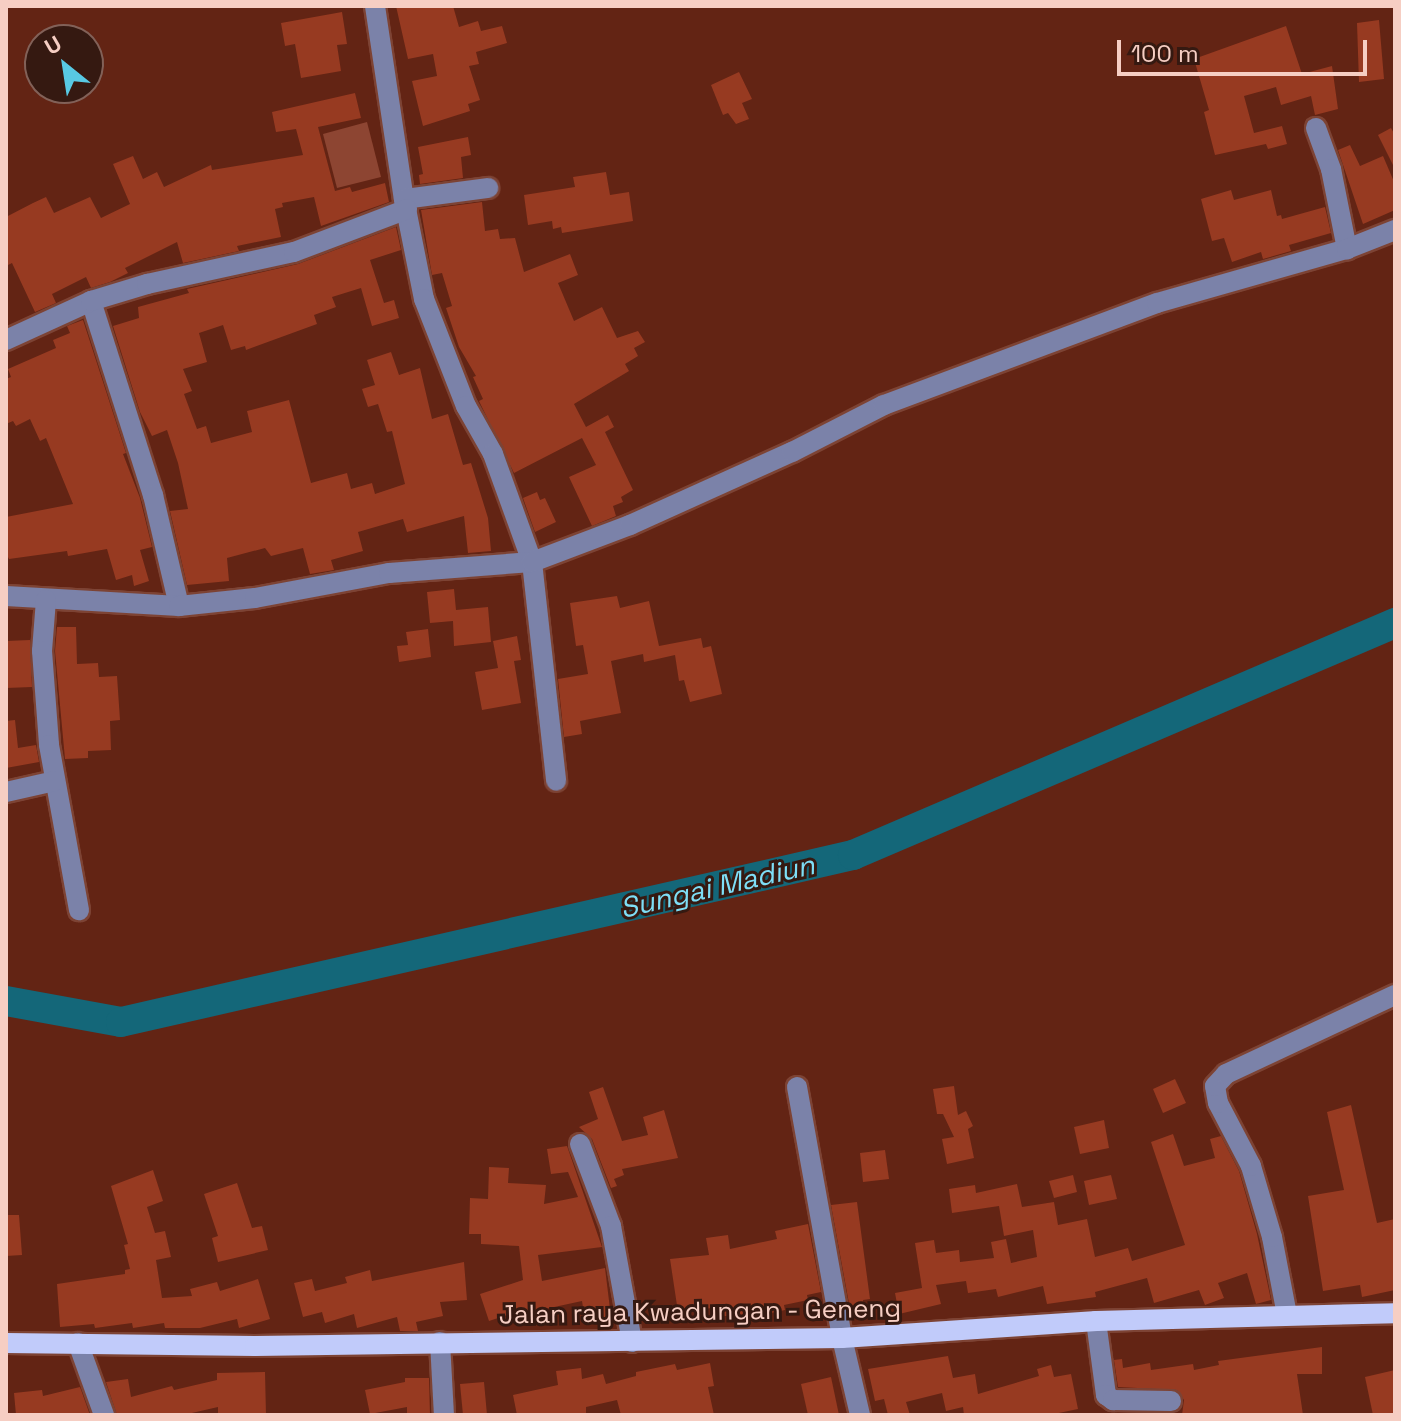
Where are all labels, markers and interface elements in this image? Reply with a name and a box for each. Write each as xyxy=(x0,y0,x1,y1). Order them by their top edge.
north arrow xyxy=(24,24,104,104)
scale bar xyxy=(1121,24,1371,74)
text: U xyxy=(40,29,66,61)
text: 100 m xyxy=(1131,38,1199,69)
water label: Sungai Madiun xyxy=(616,847,818,925)
street label: Jalan raya Kwadungan - Geneng xyxy=(498,1293,902,1331)

